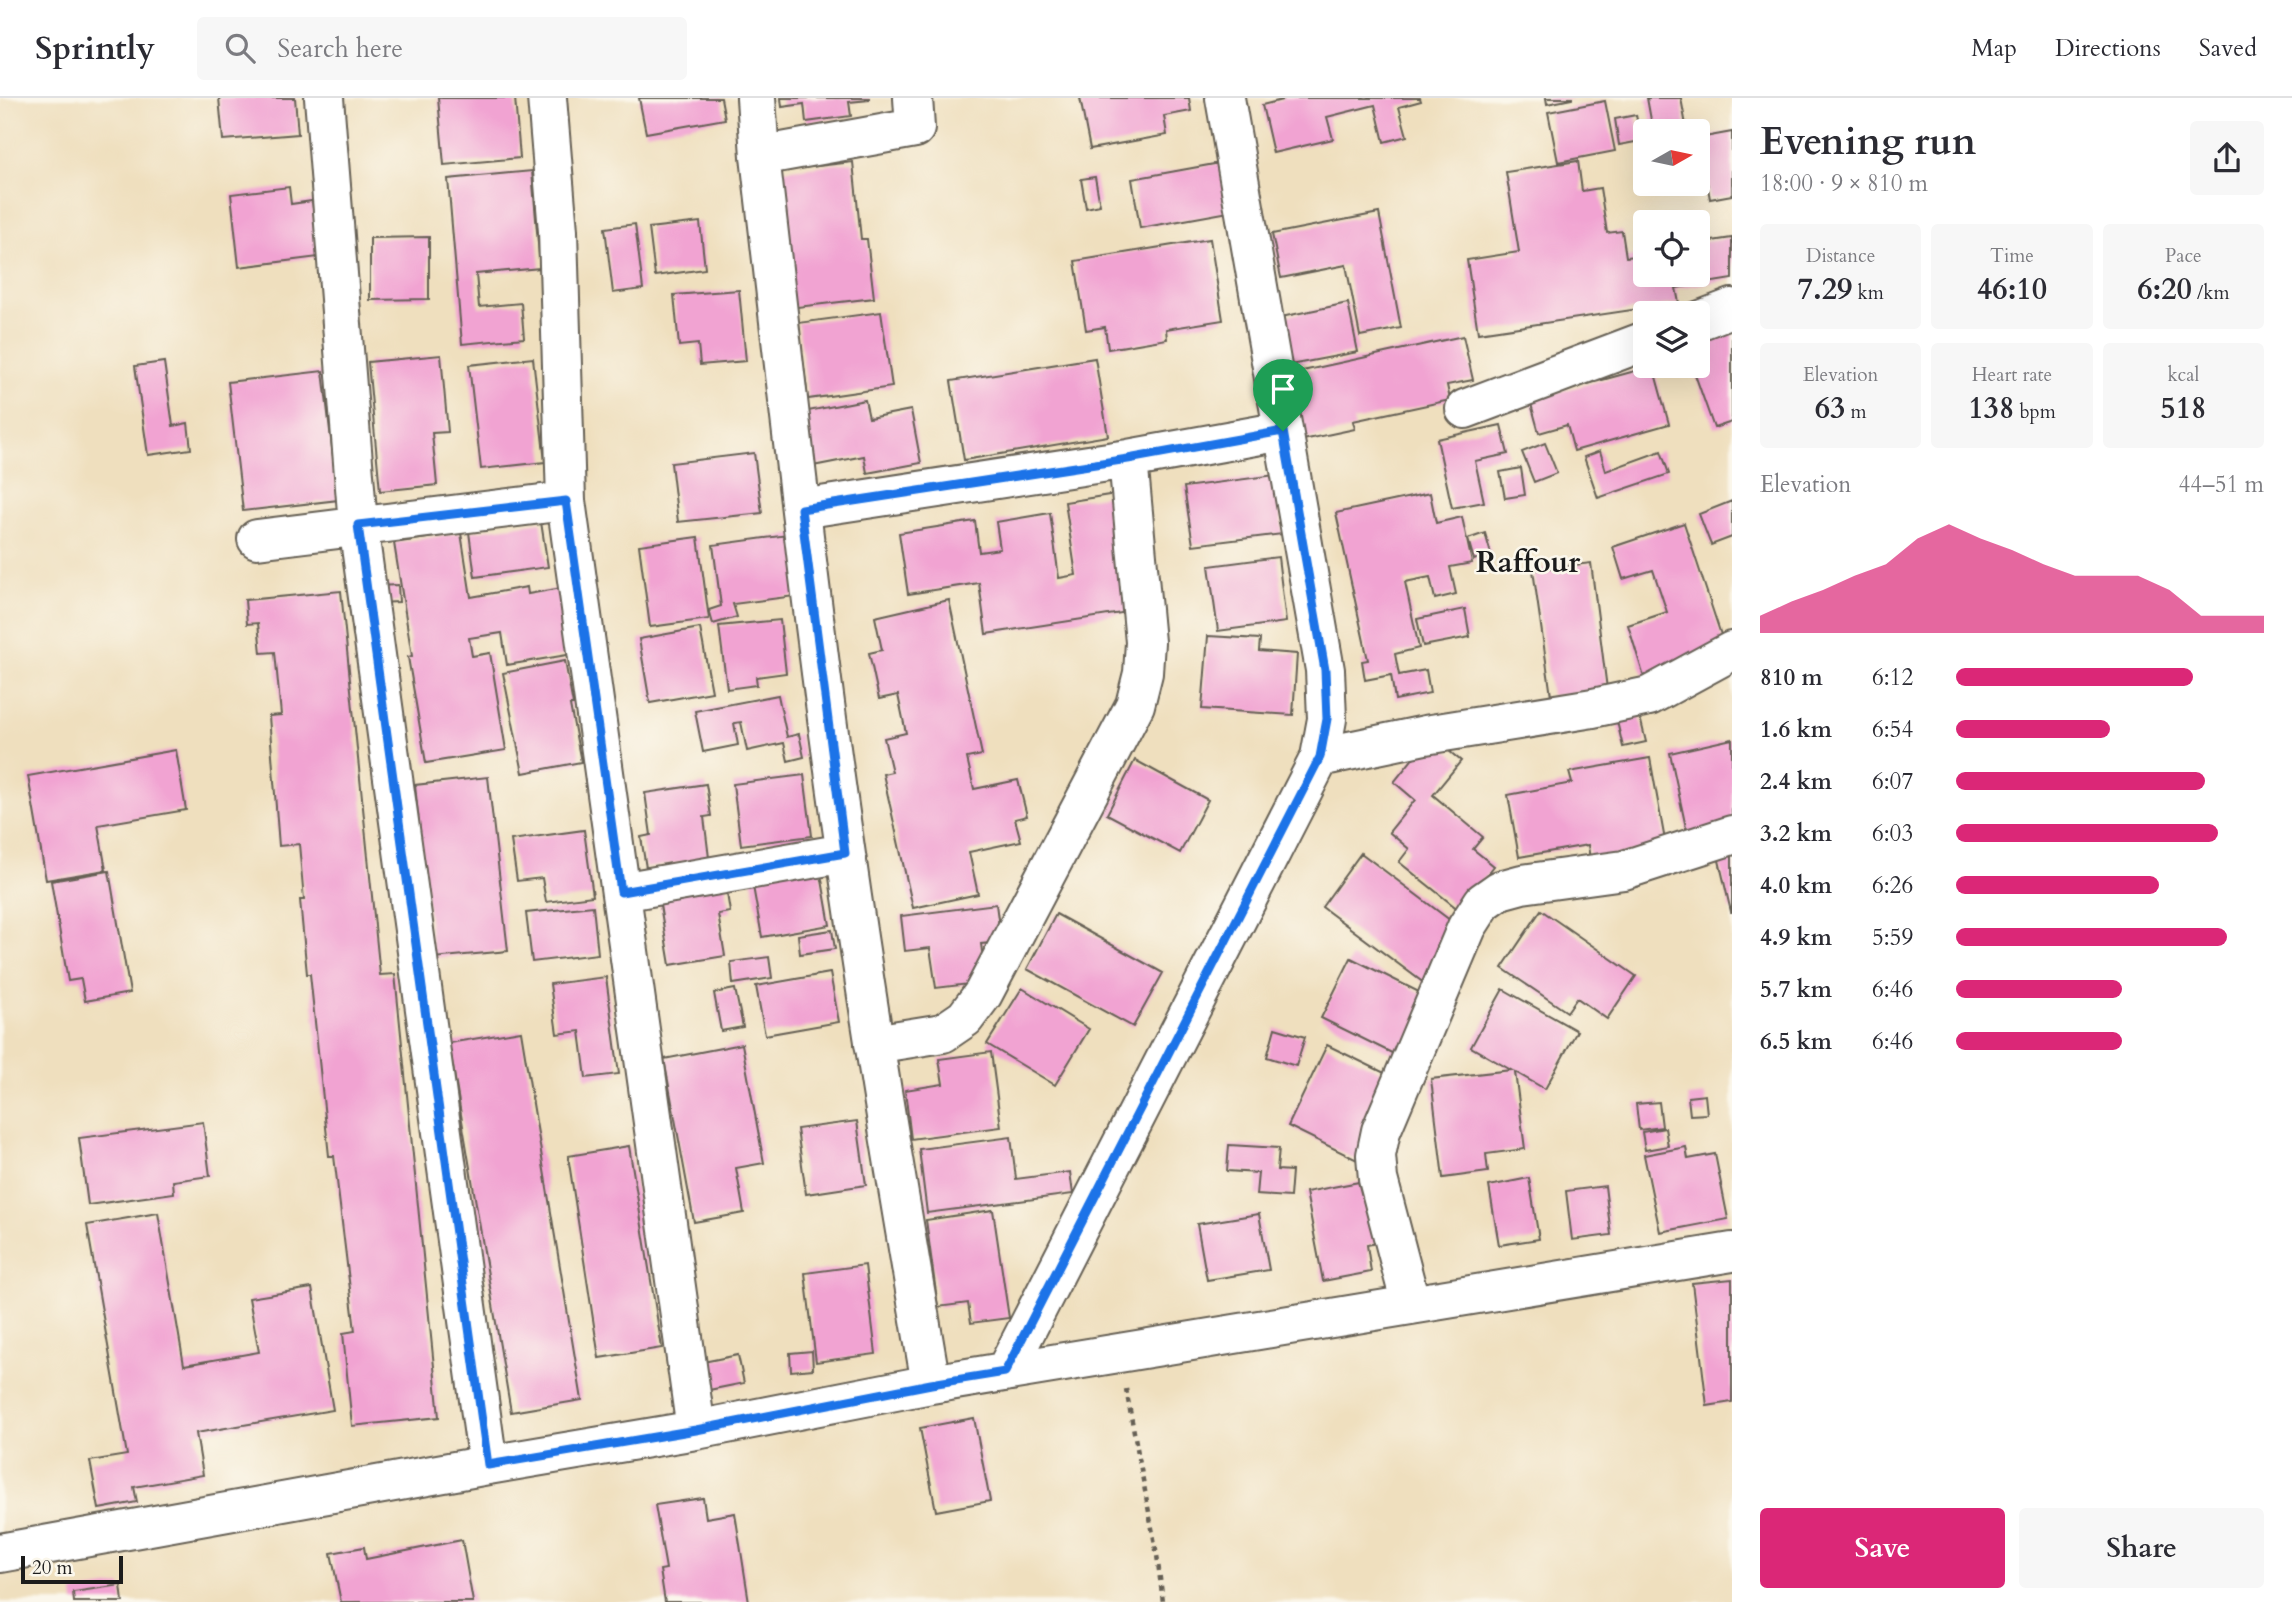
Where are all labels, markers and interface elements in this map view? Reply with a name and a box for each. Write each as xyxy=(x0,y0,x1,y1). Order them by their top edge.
search box xyxy=(197,17,687,80)
text: Sprintly xyxy=(35,26,155,71)
icon: search xyxy=(221,29,259,67)
text: Search here xyxy=(277,31,403,66)
text: Map xyxy=(1971,32,2017,65)
text: Directions xyxy=(2055,32,2161,65)
text: Saved xyxy=(2199,32,2257,65)
text: Evening run xyxy=(1760,116,1976,168)
north arrow xyxy=(1633,119,1710,196)
map controls xyxy=(1633,119,1710,378)
button: share xyxy=(2190,121,2264,195)
text: 18:00 · 9 × 810 m xyxy=(1760,168,1928,199)
button: locate xyxy=(1633,210,1710,287)
text: Distance xyxy=(1806,243,1875,269)
text: Time xyxy=(1990,243,2034,269)
text: Pace xyxy=(2165,243,2202,269)
text: 7.29 xyxy=(1798,269,1852,310)
text: 46:10 xyxy=(1977,269,2047,310)
text: 6:20 xyxy=(2137,269,2192,310)
text: km xyxy=(1852,280,1884,306)
text: /km xyxy=(2192,280,2229,306)
button: layers xyxy=(1633,301,1710,378)
pin xyxy=(1253,359,1313,431)
text: Elevation xyxy=(1803,362,1878,388)
text: Heart rate xyxy=(1972,362,2052,388)
text: kcal xyxy=(2167,362,2199,388)
icon: arrive xyxy=(1264,370,1302,408)
text: 63 xyxy=(1815,388,1845,429)
text: 138 xyxy=(1968,388,2014,429)
text: 518 xyxy=(2160,388,2206,429)
text: m xyxy=(1845,399,1867,425)
text: bpm xyxy=(2014,399,2056,425)
text: Elevation xyxy=(1760,469,1851,500)
text: 44–51 m xyxy=(2179,469,2264,500)
district label: Raffour xyxy=(1476,542,1581,583)
text: 810 m xyxy=(1760,662,1823,693)
text: 6:12 xyxy=(1872,662,1913,693)
text: 1.6 km xyxy=(1760,714,1832,745)
text: 6:54 xyxy=(1872,714,1913,745)
text: 2.4 km xyxy=(1760,766,1832,797)
text: 6:07 xyxy=(1872,766,1913,797)
text: 3.2 km xyxy=(1760,818,1832,849)
text: 6:03 xyxy=(1872,818,1913,849)
text: 4.0 km xyxy=(1760,870,1832,901)
text: 6:26 xyxy=(1872,870,1913,901)
text: 4.9 km xyxy=(1760,922,1832,953)
text: 5:59 xyxy=(1872,922,1913,953)
text: 5.7 km xyxy=(1760,974,1832,1005)
text: 6:46 xyxy=(1872,974,1913,1005)
text: 6.5 km xyxy=(1760,1026,1832,1057)
text: 6:46 xyxy=(1872,1026,1913,1057)
button: Save xyxy=(1760,1508,2005,1588)
button: Share xyxy=(2019,1508,2264,1588)
scale bar xyxy=(21,1553,122,1585)
text: 20 m xyxy=(32,1555,73,1581)

